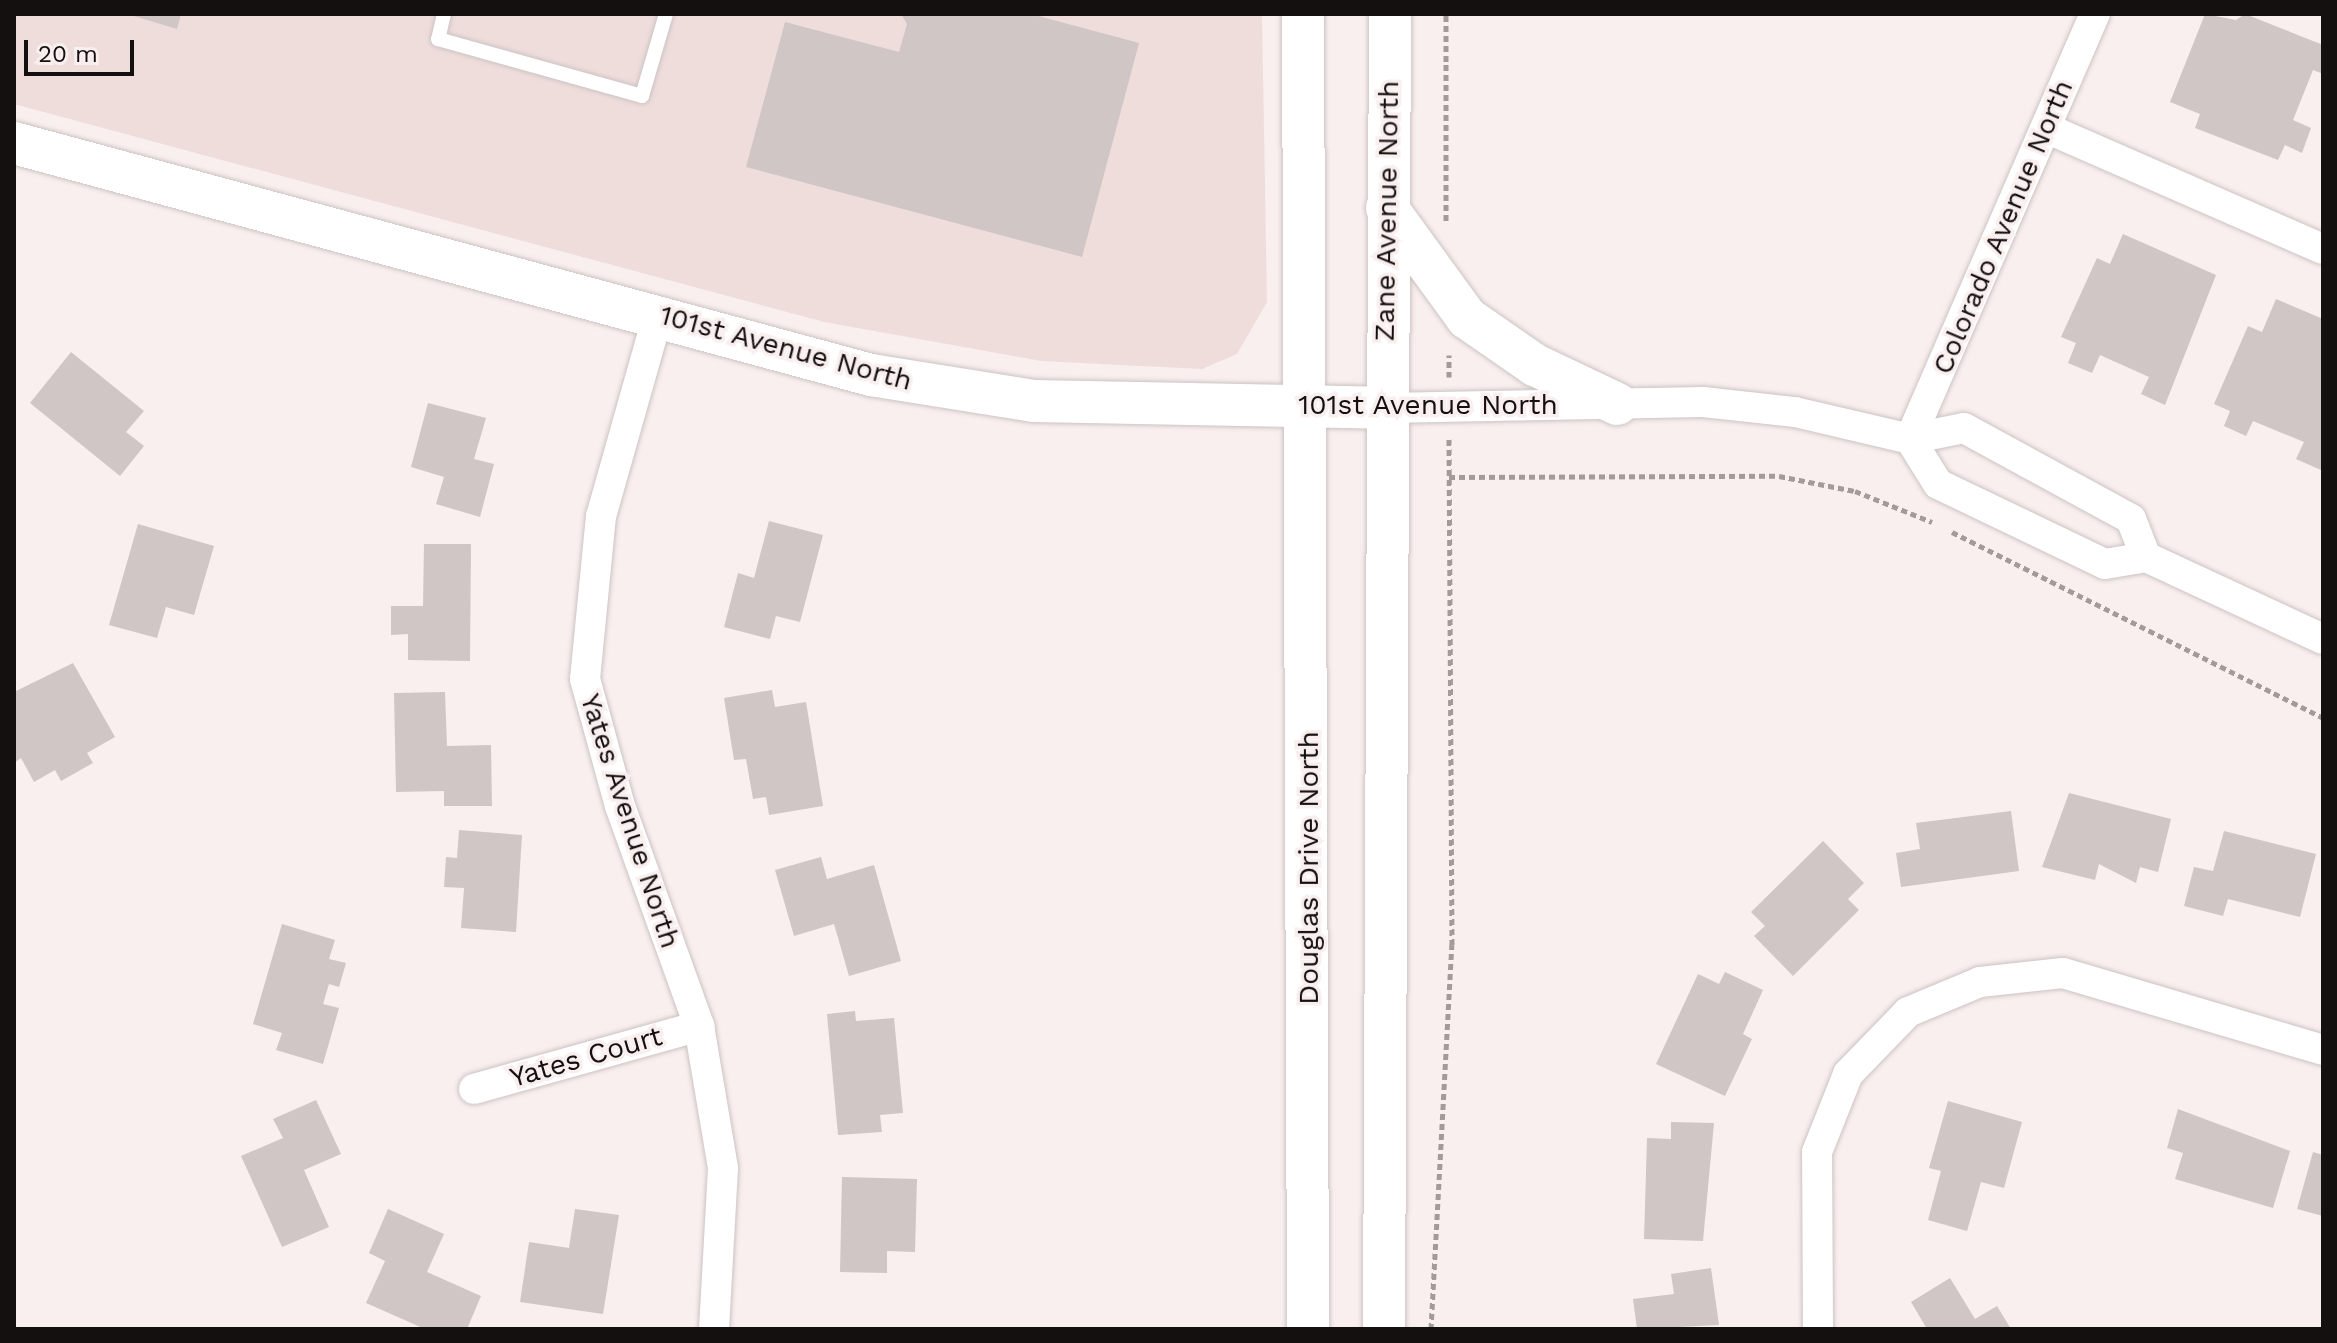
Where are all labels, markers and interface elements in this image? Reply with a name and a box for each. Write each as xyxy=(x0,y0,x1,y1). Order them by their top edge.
scale bar xyxy=(28,24,138,74)
text: 20 m xyxy=(38,40,98,68)
street label: Colorado Avenue North xyxy=(1926,74,2080,380)
street label: Zane Avenue North xyxy=(1368,80,1406,342)
street label: 101st Avenue North xyxy=(656,298,916,398)
street label: 101st Avenue North xyxy=(1298,388,1558,422)
street label: Yates Avenue North xyxy=(573,689,687,953)
street label: Douglas Drive North xyxy=(1292,731,1326,1005)
street label: Yates Court xyxy=(506,1019,666,1095)

